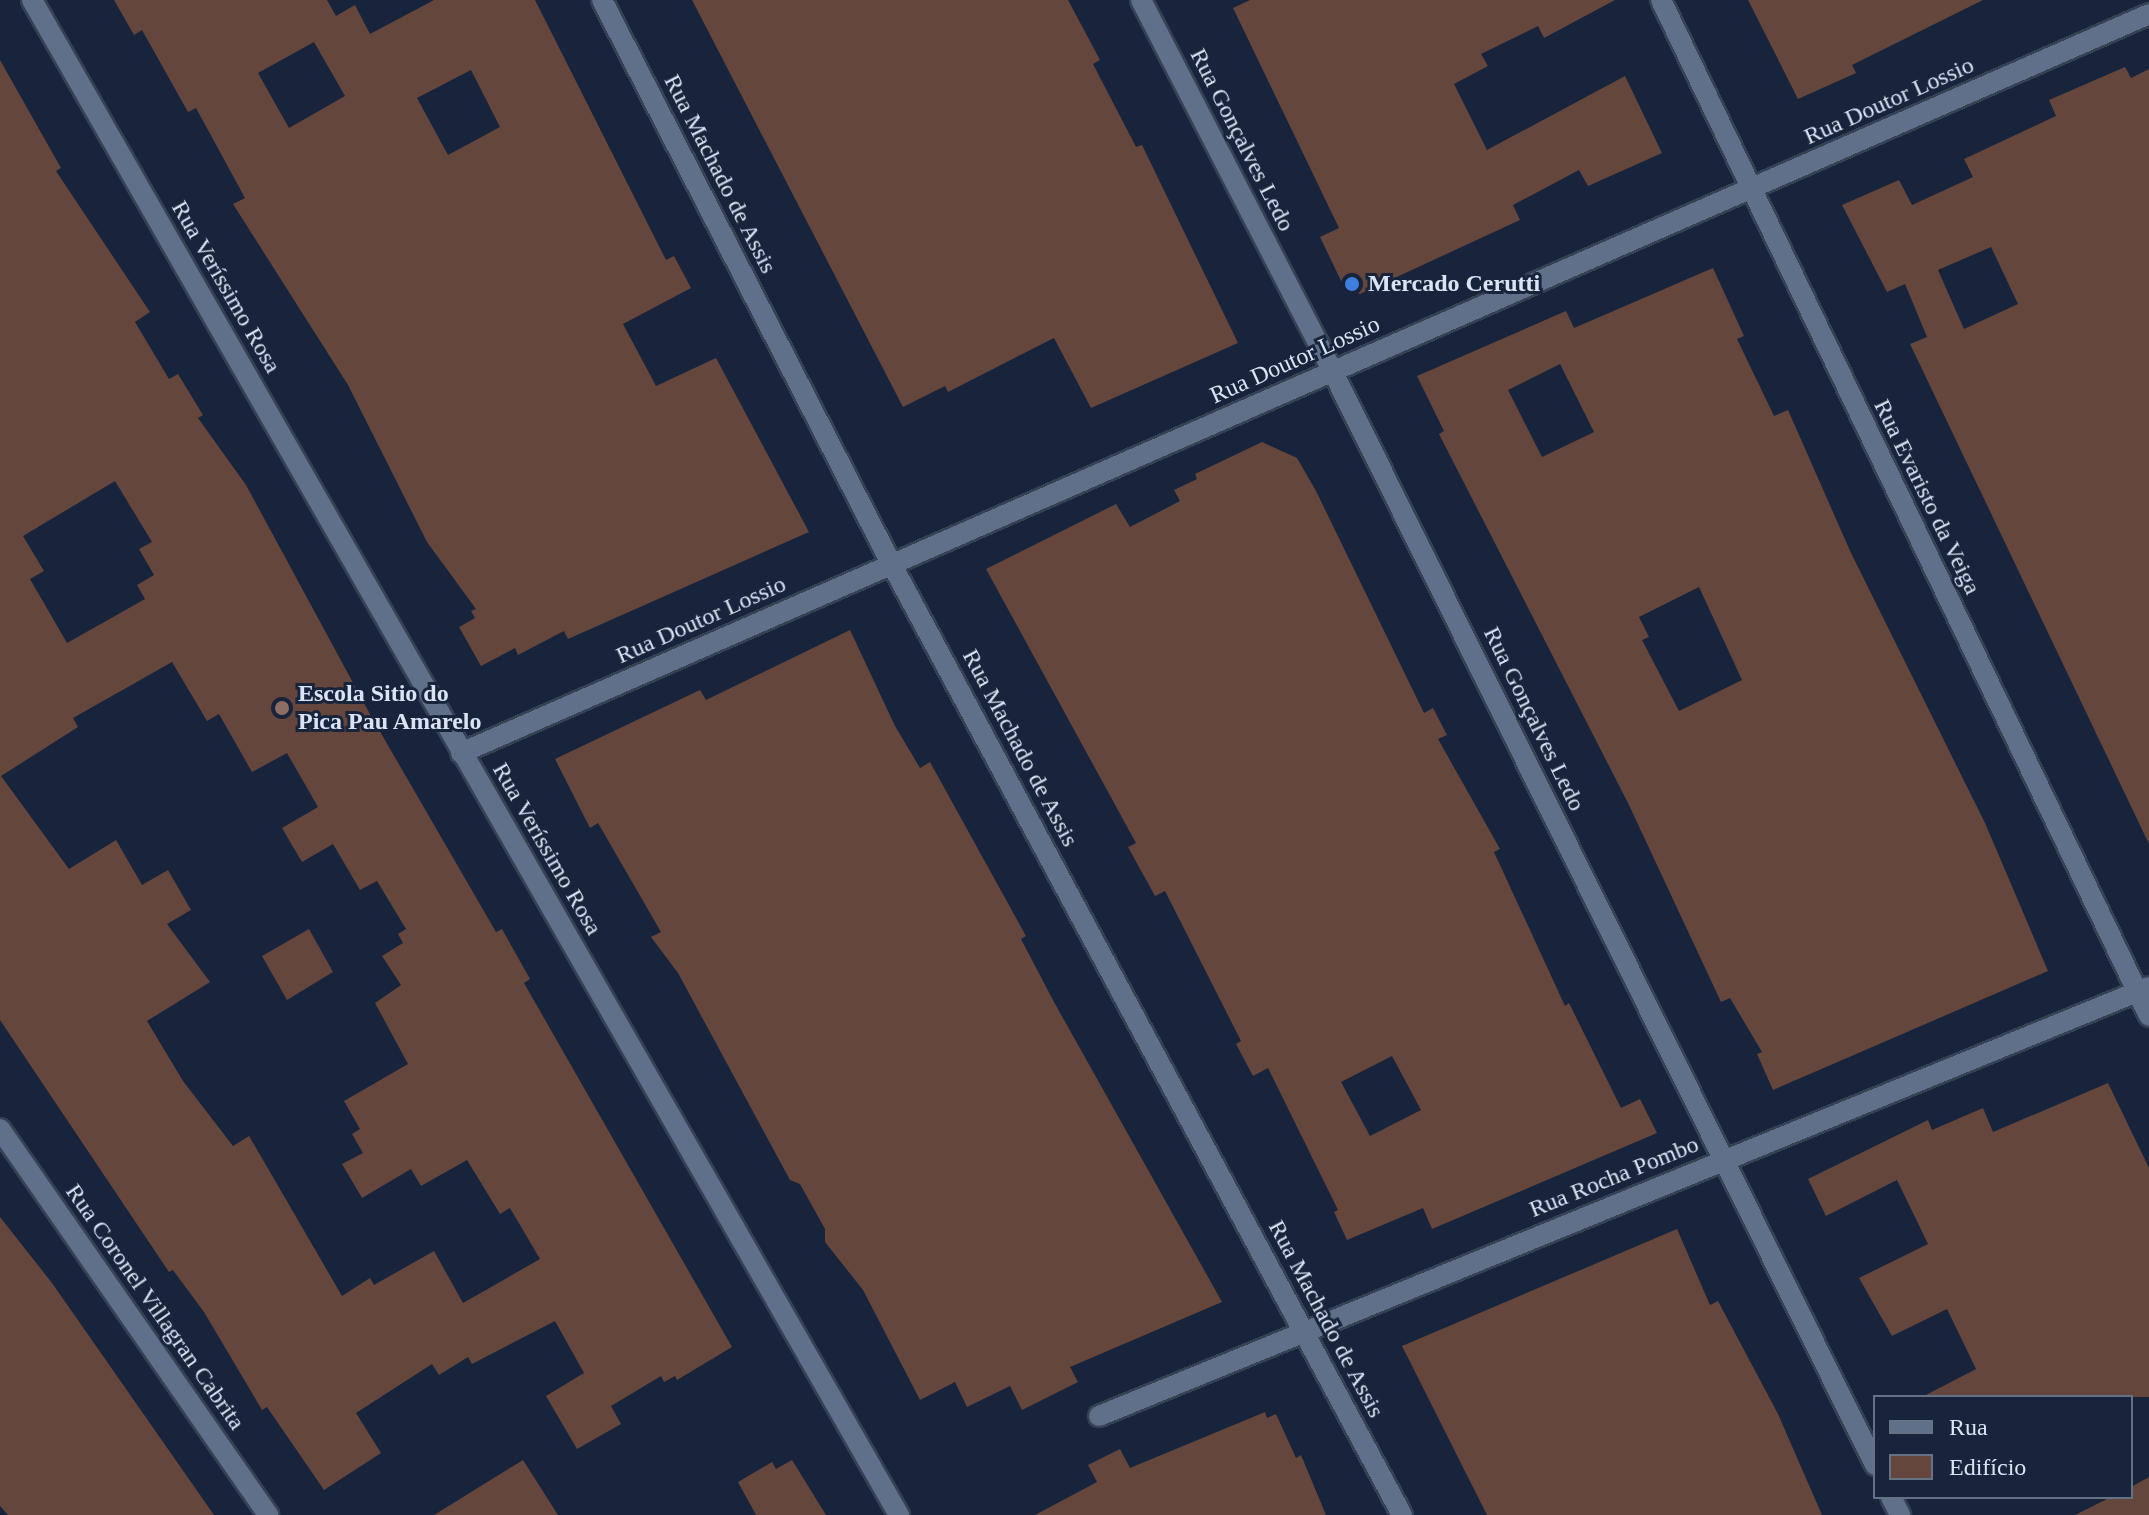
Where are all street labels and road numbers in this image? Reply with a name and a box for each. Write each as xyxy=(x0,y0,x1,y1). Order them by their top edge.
street label: Rua Gonçalves Ledo xyxy=(1183,44,1301,236)
street label: Rua Doutor Lossio xyxy=(1800,51,1978,151)
street label: Rua Machado de Assis xyxy=(657,69,783,279)
street label: Rua Veríssimo Rosa xyxy=(165,196,287,378)
street label: Rua Doutor Lossio xyxy=(1206,310,1384,410)
street label: Rua Evaristo da Veiga xyxy=(1867,395,1987,599)
street label: Rua Doutor Lossio xyxy=(612,570,790,670)
street label: Rua Gonçalves Ledo xyxy=(1477,622,1591,816)
street label: Rua Machado de Assis xyxy=(955,644,1085,852)
street label: Rua Veríssimo Rosa xyxy=(486,758,608,940)
street label: Rua Rocha Pombo xyxy=(1525,1130,1703,1224)
street label: Rua Coronel Villagran Cabrita xyxy=(59,1178,251,1436)
street label: Rua Machado de Assis xyxy=(1261,1215,1391,1423)

